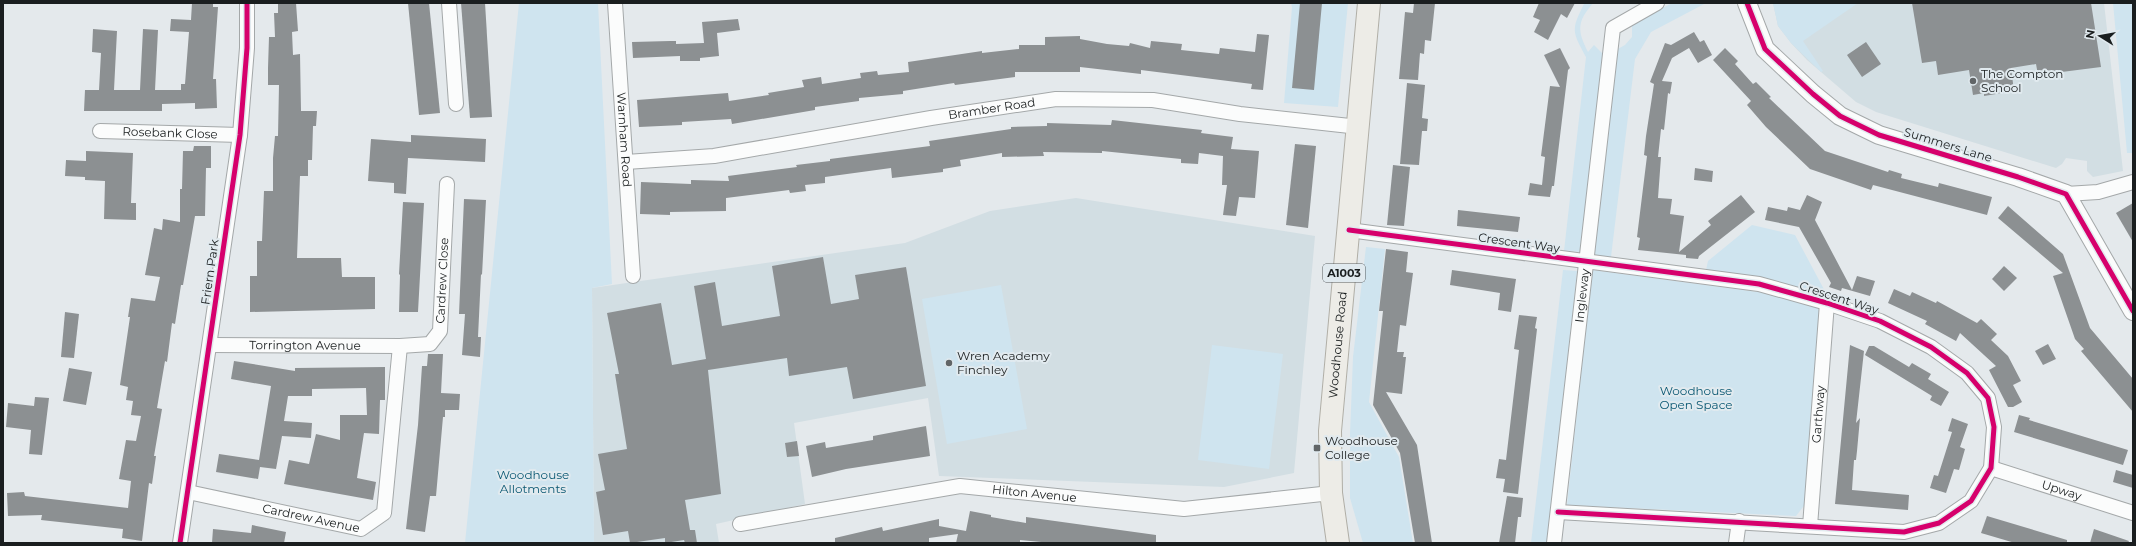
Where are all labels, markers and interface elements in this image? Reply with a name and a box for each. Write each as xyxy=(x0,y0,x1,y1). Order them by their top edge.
north arrow xyxy=(2080,16,2120,56)
text: N xyxy=(2082,28,2098,40)
place label: The Compton School xyxy=(1981,66,2063,95)
marker: The Compton School xyxy=(1968,76,1978,86)
street label: Warnham Road xyxy=(614,92,635,188)
street label: Bramber Road xyxy=(947,94,1036,122)
street label: Rosebank Close xyxy=(122,124,218,141)
street label: Summers Lane xyxy=(1902,124,1994,165)
street label: Crescent Way xyxy=(1477,229,1561,256)
street label: Friern Park xyxy=(197,237,222,306)
street label: Cardrew Close xyxy=(432,237,451,324)
road number: A1003 xyxy=(1323,264,1365,282)
street label: Ingleway xyxy=(1571,267,1592,323)
street label: Crescent Way xyxy=(1798,278,1881,318)
street label: Woodhouse Road xyxy=(1325,291,1350,399)
street label: Torrington Avenue xyxy=(249,337,361,353)
place label: Wren Academy Finchley xyxy=(957,348,1050,377)
marker: Wren Academy Finchley xyxy=(944,358,954,368)
park label: Woodhouse Open Space xyxy=(1659,383,1733,412)
street label: Garthway xyxy=(1808,384,1828,444)
place label: Woodhouse College xyxy=(1325,433,1398,462)
marker: Woodhouse College xyxy=(1312,443,1322,453)
park label: Woodhouse Allotments xyxy=(497,467,569,496)
street label: Upway xyxy=(2040,477,2084,503)
street label: Hilton Avenue xyxy=(991,481,1077,505)
street label: Cardrew Avenue xyxy=(261,500,361,536)

